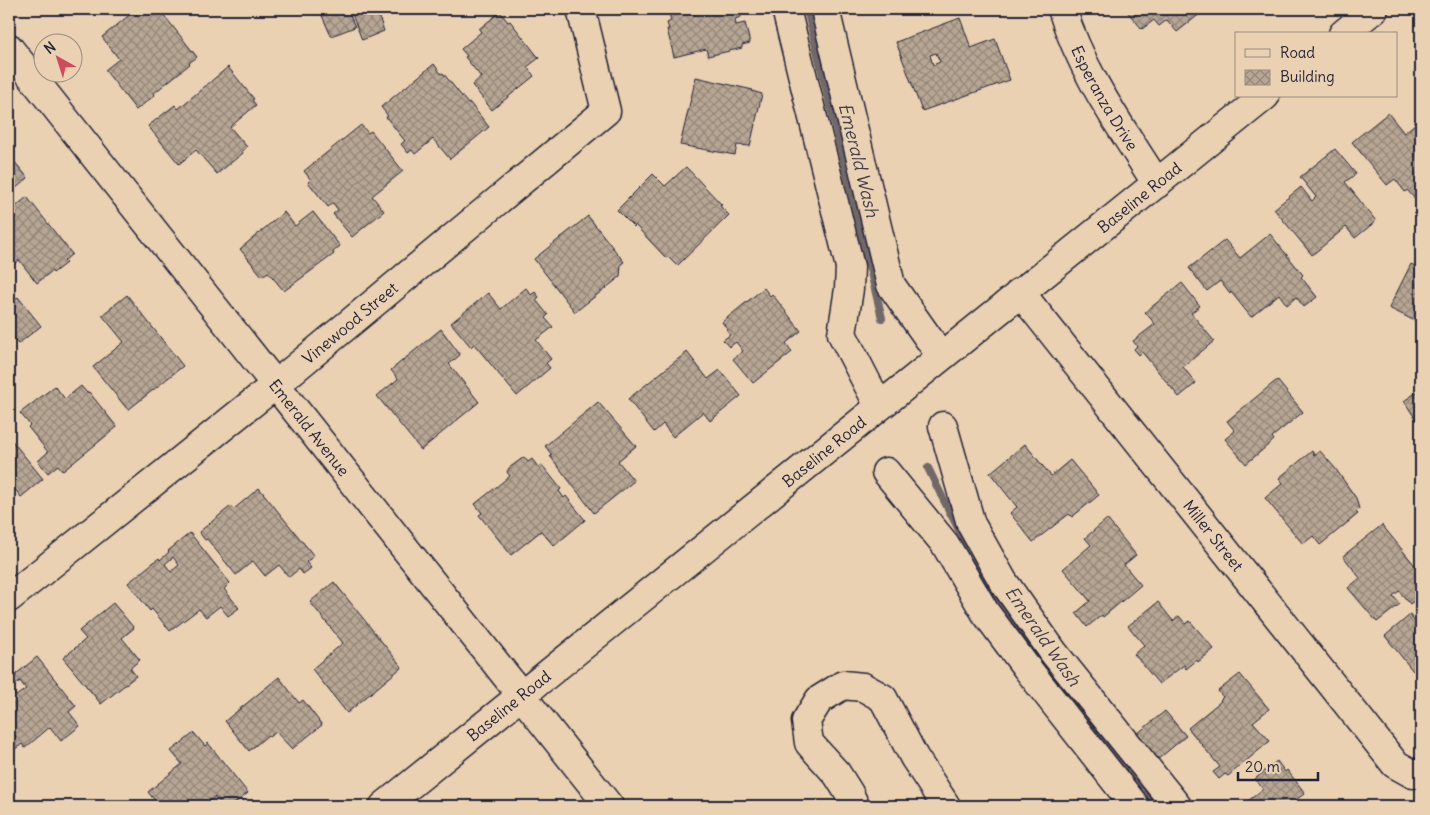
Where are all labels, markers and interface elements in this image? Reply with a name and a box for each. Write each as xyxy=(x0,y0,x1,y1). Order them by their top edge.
north arrow xyxy=(32,32,82,82)
legend xyxy=(1235,32,1398,98)
text: N xyxy=(40,38,59,58)
street label: Esperanza Drive xyxy=(1067,42,1143,154)
text: Road xyxy=(1280,43,1315,62)
text: Building xyxy=(1280,67,1335,86)
water label: Emerald Wash xyxy=(834,100,884,220)
street label: Baseline Road xyxy=(1093,158,1185,237)
street label: Vinewood Street xyxy=(298,277,402,368)
street label: Emerald Avenue xyxy=(265,375,354,480)
street label: Baseline Road xyxy=(778,412,870,491)
street label: Miller Street xyxy=(1179,496,1248,576)
water label: Emerald Wash xyxy=(1000,582,1086,691)
street label: Baseline Road xyxy=(463,666,555,745)
scale bar xyxy=(1238,750,1318,782)
text: 20 m xyxy=(1245,757,1280,776)

